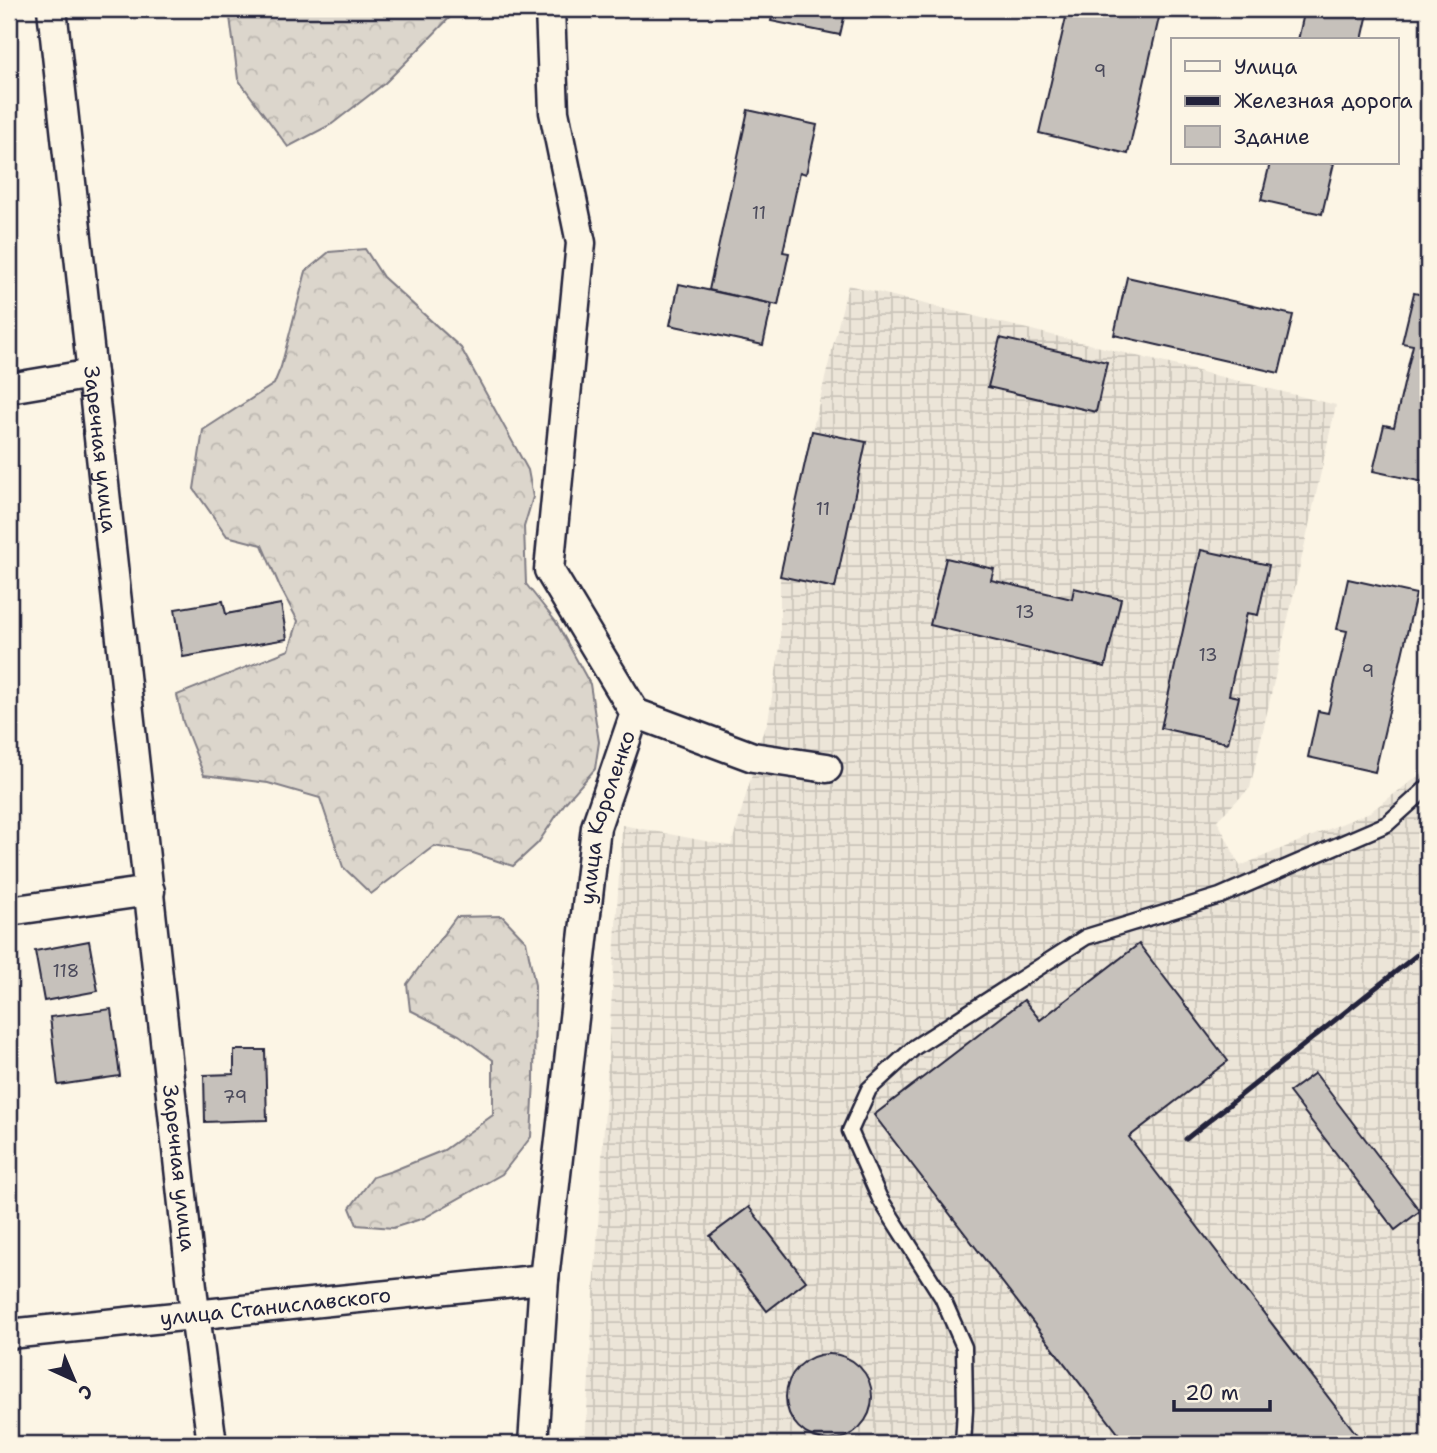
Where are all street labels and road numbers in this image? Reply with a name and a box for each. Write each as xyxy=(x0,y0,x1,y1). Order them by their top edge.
street label: Заречная улица xyxy=(77,365,123,534)
street label: улица Короленко xyxy=(573,727,642,906)
street label: Заречная улица xyxy=(156,1083,202,1253)
street label: улица Станиславского xyxy=(159,1281,392,1332)

